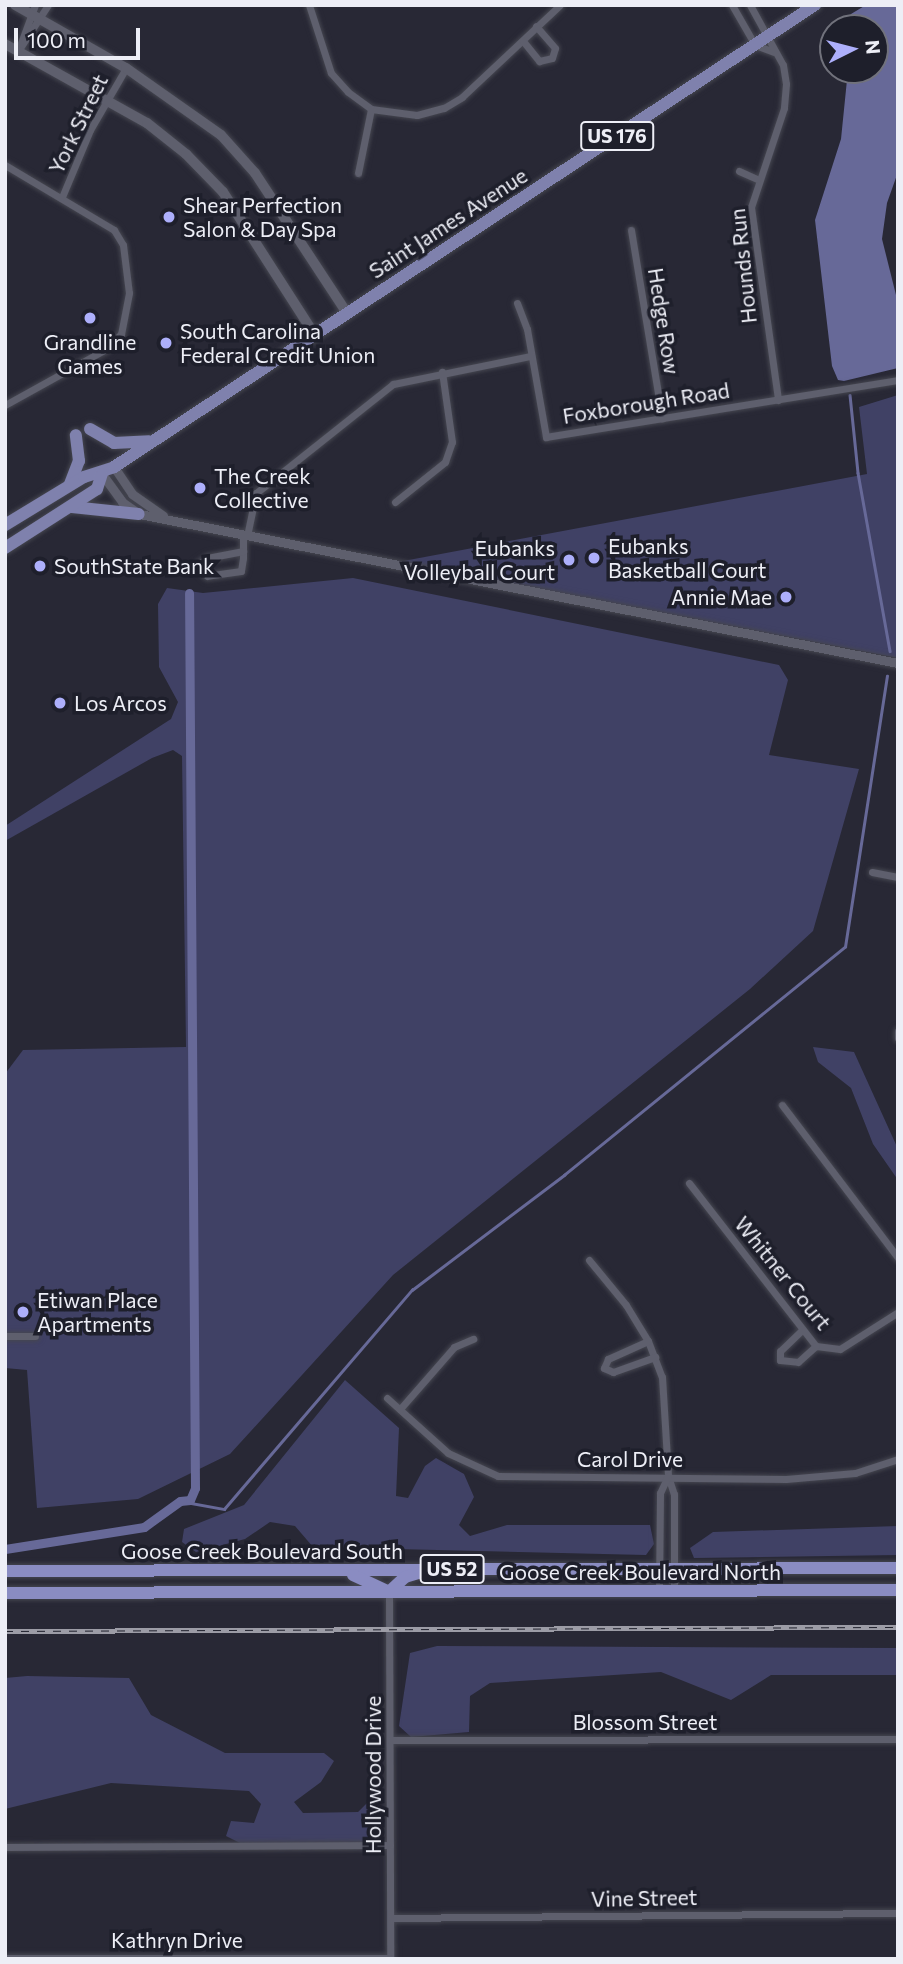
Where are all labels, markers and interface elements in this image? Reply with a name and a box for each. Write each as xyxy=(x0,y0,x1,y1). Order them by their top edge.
scale bar xyxy=(18,14,144,58)
north arrow xyxy=(819,14,889,84)
text: 100 m xyxy=(27,27,86,52)
text: N xyxy=(861,39,886,55)
street label: York Street xyxy=(43,70,113,178)
road number: US 176 xyxy=(578,120,656,152)
street label: Saint James Avenue xyxy=(364,162,532,284)
place label: Shear Perfection Salon & Day Spa xyxy=(183,192,342,242)
street label: Hounds Run xyxy=(724,207,762,325)
marker: Shear Perfection Salon & Day Spa xyxy=(161,209,177,225)
street label: Hedge Row xyxy=(643,266,685,376)
marker: Grandline Games xyxy=(82,310,98,326)
place label: South Carolina Federal Credit Union xyxy=(180,318,375,368)
place label: Grandline Games xyxy=(44,329,136,379)
marker: South Carolina Federal Credit Union xyxy=(158,335,174,351)
street label: Foxborough Road xyxy=(561,377,731,429)
place label: The Creek Collective xyxy=(214,463,311,513)
marker: The Creek Collective xyxy=(192,480,208,496)
place label: Eubanks Basketball Court xyxy=(608,533,766,583)
place label: Eubanks Volleyball Court xyxy=(403,535,555,585)
marker: Eubanks Basketball Court xyxy=(586,550,602,566)
marker: Eubanks Volleyball Court xyxy=(561,552,577,568)
place label: SouthState Bank xyxy=(54,553,214,579)
marker: SouthState Bank xyxy=(32,558,48,574)
place label: Annie Mae xyxy=(671,584,772,610)
marker: Annie Mae xyxy=(778,589,794,605)
place label: Los Arcos xyxy=(74,690,167,716)
marker: Los Arcos xyxy=(52,695,68,711)
street label: Whitner Court xyxy=(730,1211,836,1335)
place label: Etiwan Place Apartments xyxy=(37,1287,158,1337)
marker: Etiwan Place Apartments xyxy=(15,1304,31,1320)
street label: Carol Drive xyxy=(577,1446,683,1472)
street label: Goose Creek Boulevard South xyxy=(121,1538,403,1564)
road number: US 52 xyxy=(419,1554,485,1584)
street label: Goose Creek Boulevard North xyxy=(499,1559,781,1585)
street label: Hollywood Drive xyxy=(360,1696,386,1854)
street label: Blossom Street xyxy=(573,1709,717,1735)
street label: Vine Street xyxy=(591,1884,697,1912)
street label: Kathryn Drive xyxy=(111,1927,243,1953)

